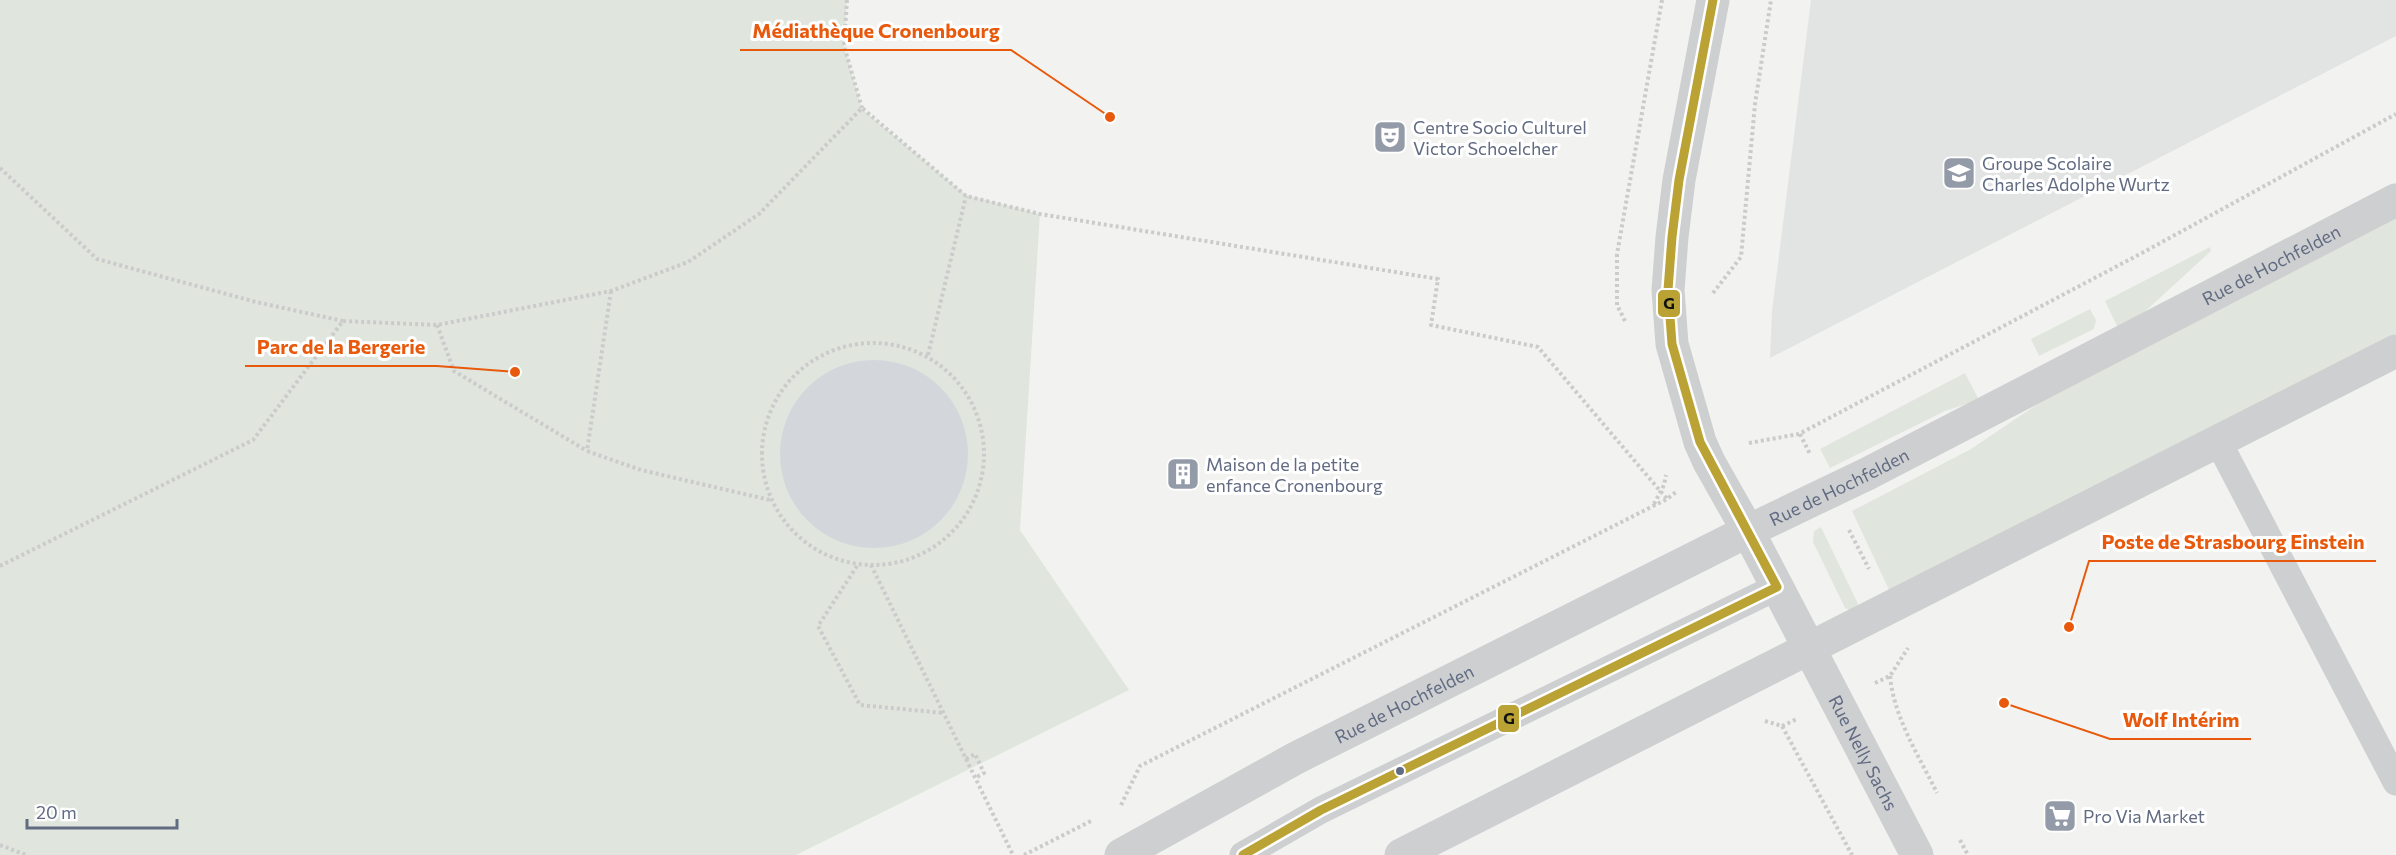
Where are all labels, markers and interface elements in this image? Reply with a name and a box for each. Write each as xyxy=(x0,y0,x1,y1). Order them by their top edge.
callout: Médiathèque Cronenbourg xyxy=(740,12,1011,50)
text: Médiathèque Cronenbourg xyxy=(752,18,1000,42)
place label: Centre Socio Culturel Victor Schoelcher xyxy=(1413,116,1587,159)
theatre icon: Centre Socio Culturel Victor Schoelcher xyxy=(1372,119,1408,155)
place label: Groupe Scolaire Charles Adolphe Wurtz xyxy=(1982,152,2170,195)
school or university icon: Groupe Scolaire Charles Adolphe Wurtz xyxy=(1941,155,1977,191)
street label: Rue de Hochfelden xyxy=(2198,220,2344,310)
line badge: G xyxy=(1657,289,1681,318)
text: G xyxy=(1663,293,1675,312)
callout: Parc de la Bergerie xyxy=(245,328,437,366)
text: Parc de la Bergerie xyxy=(257,334,425,358)
street label: Rue de Hochfelden xyxy=(1766,443,1913,530)
place label: Maison de la petite enfance Cronenbourg xyxy=(1206,453,1383,496)
building icon: Maison de la petite enfance Cronenbourg xyxy=(1165,456,1201,492)
callout: Poste de Strasbourg Einstein xyxy=(2089,523,2376,561)
text: Poste de Strasbourg Einstein xyxy=(2101,529,2365,553)
street label: Rue de Hochfelden xyxy=(1331,660,1477,748)
street label: Rue Nelly Sachs xyxy=(1824,691,1903,814)
callout: Wolf Intérim xyxy=(2110,701,2251,739)
line badge: G xyxy=(1497,704,1520,733)
text: Wolf Intérim xyxy=(2123,707,2240,731)
text: G xyxy=(1503,708,1515,727)
unlabelled marker xyxy=(1394,765,1406,777)
scale bar xyxy=(27,792,177,830)
supermarket icon: Pro Via Market xyxy=(2042,798,2078,834)
text: 20 m xyxy=(36,801,77,823)
place label: Pro Via Market xyxy=(2083,805,2205,827)

